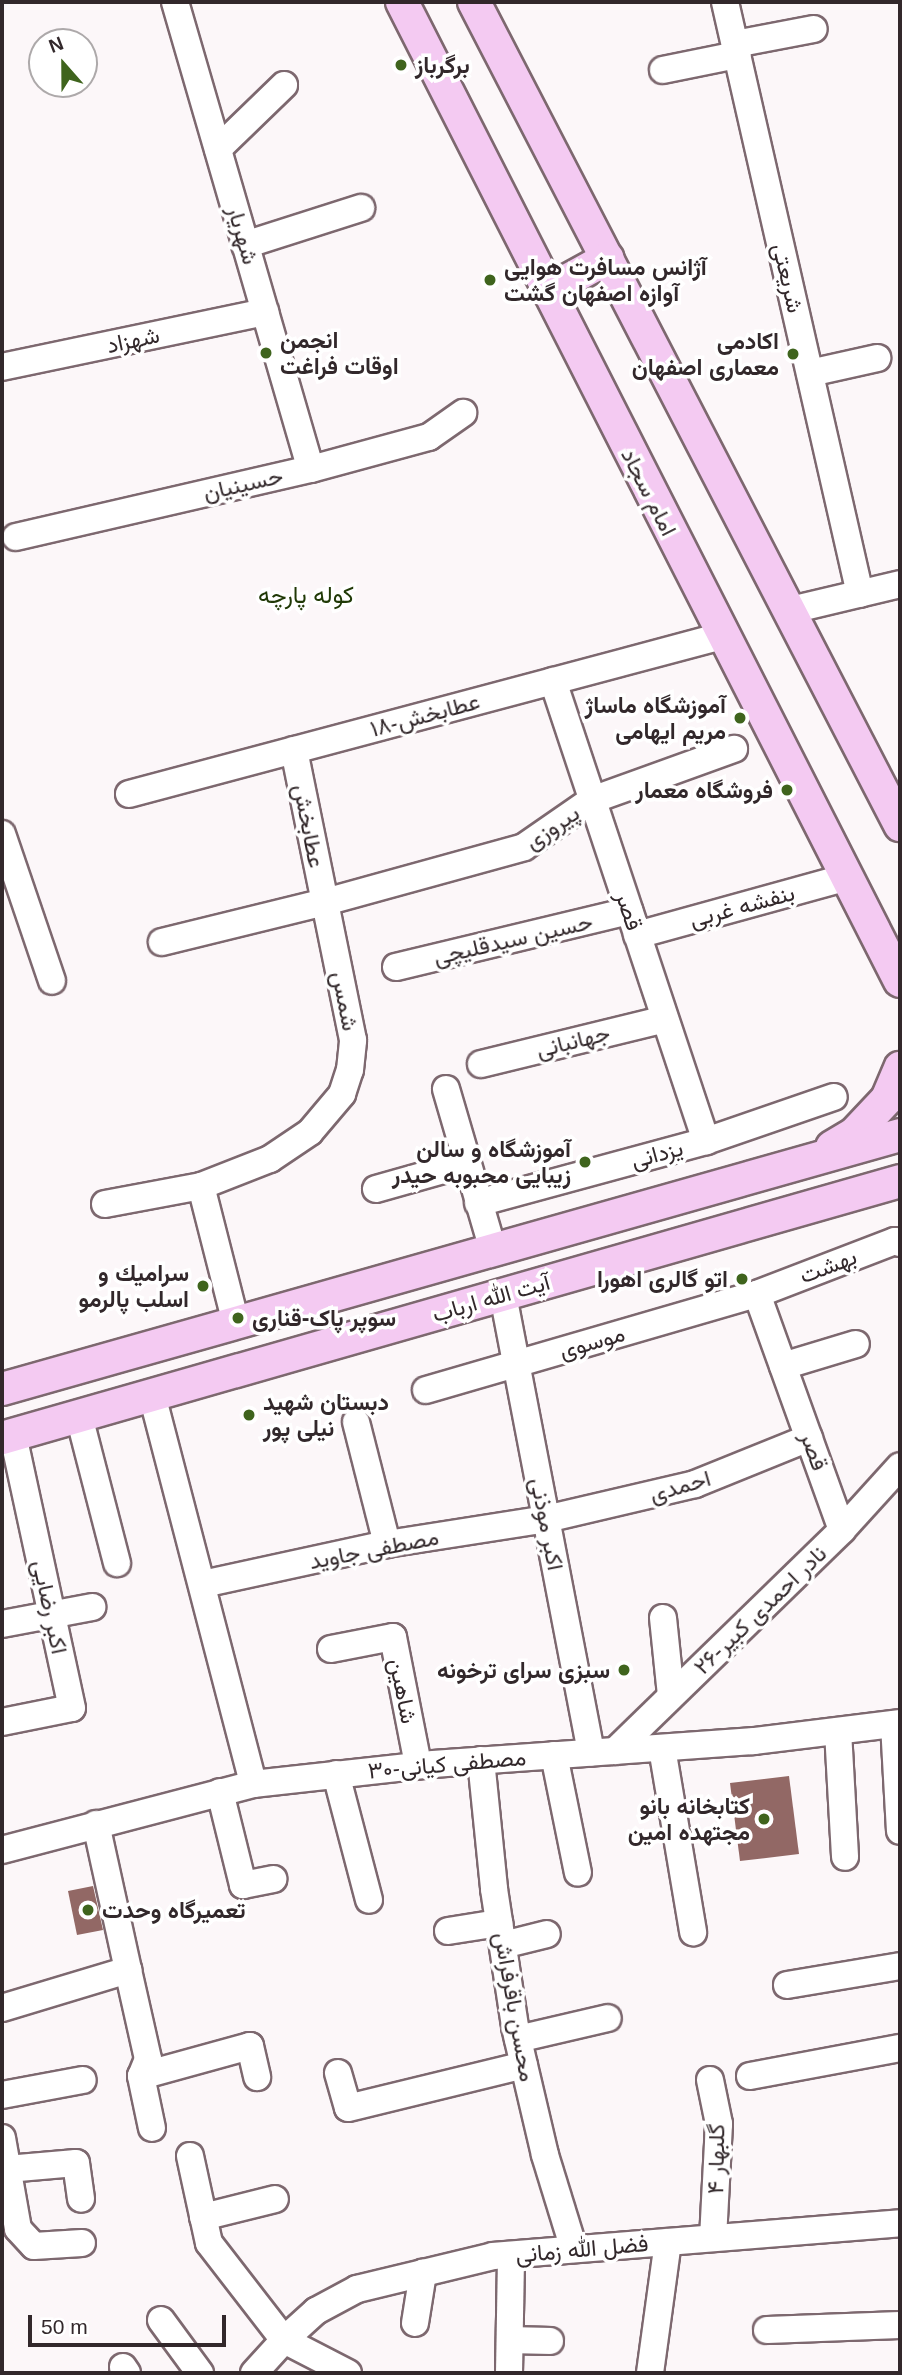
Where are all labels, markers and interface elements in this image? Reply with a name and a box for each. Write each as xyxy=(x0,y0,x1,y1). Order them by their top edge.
north arrow xyxy=(28,28,98,98)
text: N xyxy=(46,33,66,57)
place label: برگرباز xyxy=(415,51,470,79)
marker: برگرباز xyxy=(393,57,409,73)
street label: شهریار xyxy=(222,203,264,267)
street label: شریعتی xyxy=(767,241,809,315)
place label: آژانس مسافرت هوایی آوازه اصفهان گشت xyxy=(504,253,707,307)
marker: آژانس مسافرت هوایی آوازه اصفهان گشت xyxy=(482,272,498,288)
street label: شهزاد xyxy=(104,321,162,359)
place label: انجمن اوقات فراغت xyxy=(280,326,399,380)
place label: اکادمی معماری اصفهان xyxy=(632,327,779,381)
marker: انجمن اوقات فراغت xyxy=(258,345,274,361)
marker: اکادمی معماری اصفهان xyxy=(785,346,801,362)
street label: امام سجاد xyxy=(615,444,683,540)
street label: حسینیان xyxy=(201,461,285,507)
district label: کوله پارچه xyxy=(258,581,354,609)
street label: ۱۸-عطابخش xyxy=(367,687,483,743)
place label: آموزشگاه ماساژ مریم ایهامی xyxy=(585,691,726,745)
marker: آموزشگاه ماساژ مریم ایهامی xyxy=(732,710,748,726)
place label: فروشگاه معمار xyxy=(635,776,773,804)
street label: عطابخش xyxy=(287,782,331,870)
marker: فروشگاه معمار xyxy=(779,782,795,798)
street label: پیروزی xyxy=(519,799,585,855)
street label: بنفشه غربی xyxy=(686,879,798,933)
street label: قصر xyxy=(610,888,648,934)
street label: حسین سیدقلیچی xyxy=(431,907,595,971)
street label: شمس xyxy=(326,969,364,1033)
street label: جهانبانی xyxy=(533,1019,613,1063)
street label: یزدانی xyxy=(628,1134,686,1174)
place label: آموزشگاه و سالن زیبایی محبوبه حیدر xyxy=(392,1135,571,1189)
marker: آموزشگاه و سالن زیبایی محبوبه حیدر xyxy=(577,1154,593,1170)
street label: بهشت xyxy=(796,1243,860,1289)
place label: سراميك و اسلب پالرمو xyxy=(79,1259,189,1313)
place label: اتو گالری اهورا xyxy=(597,1265,728,1293)
street label: آیت الله ارباب xyxy=(429,1268,553,1328)
marker: اتو گالری اهورا xyxy=(734,1271,750,1287)
marker: سراميك و اسلب پالرمو xyxy=(195,1278,211,1294)
place label: سوپر پاک-قناری xyxy=(252,1304,396,1332)
marker: سوپر پاک-قناری xyxy=(230,1310,246,1326)
street label: موسوی xyxy=(556,1319,628,1365)
place label: دبستان شهید نیلی پور xyxy=(263,1388,389,1442)
marker: دبستان شهید نیلی پور xyxy=(241,1407,257,1423)
street label: قصر xyxy=(794,1428,834,1474)
street label: احمدی xyxy=(646,1464,714,1508)
street label: اکبر موذنی xyxy=(525,1475,569,1573)
street label: مصطفی جاوید xyxy=(307,1523,441,1575)
street label: ۲۶-نادر احمدی کبیر xyxy=(688,1540,832,1680)
street label: اکبر رضایی xyxy=(27,1557,73,1657)
street label: شاهین xyxy=(383,1656,423,1726)
place label: سبزی سرای ترخونه xyxy=(437,1656,610,1684)
marker: سبزی سرای ترخونه xyxy=(616,1662,632,1678)
street label: ۳۰-مصطفی کیانی xyxy=(367,1743,527,1785)
place label: کتابخانه بانو مجتهده امین xyxy=(628,1792,750,1846)
marker: کتابخانه بانو مجتهده امین xyxy=(756,1811,772,1827)
place label: تعمیرگاه وحدت xyxy=(102,1896,245,1924)
marker: تعمیرگاه وحدت xyxy=(80,1902,96,1918)
street label: محسن باقرفراش xyxy=(488,1930,542,2084)
street label: گلبهار ۴ xyxy=(702,2124,730,2194)
street label: فضل الله زمانی xyxy=(514,2229,650,2269)
scale bar xyxy=(32,2302,229,2346)
text: 50 m xyxy=(41,2315,88,2338)

